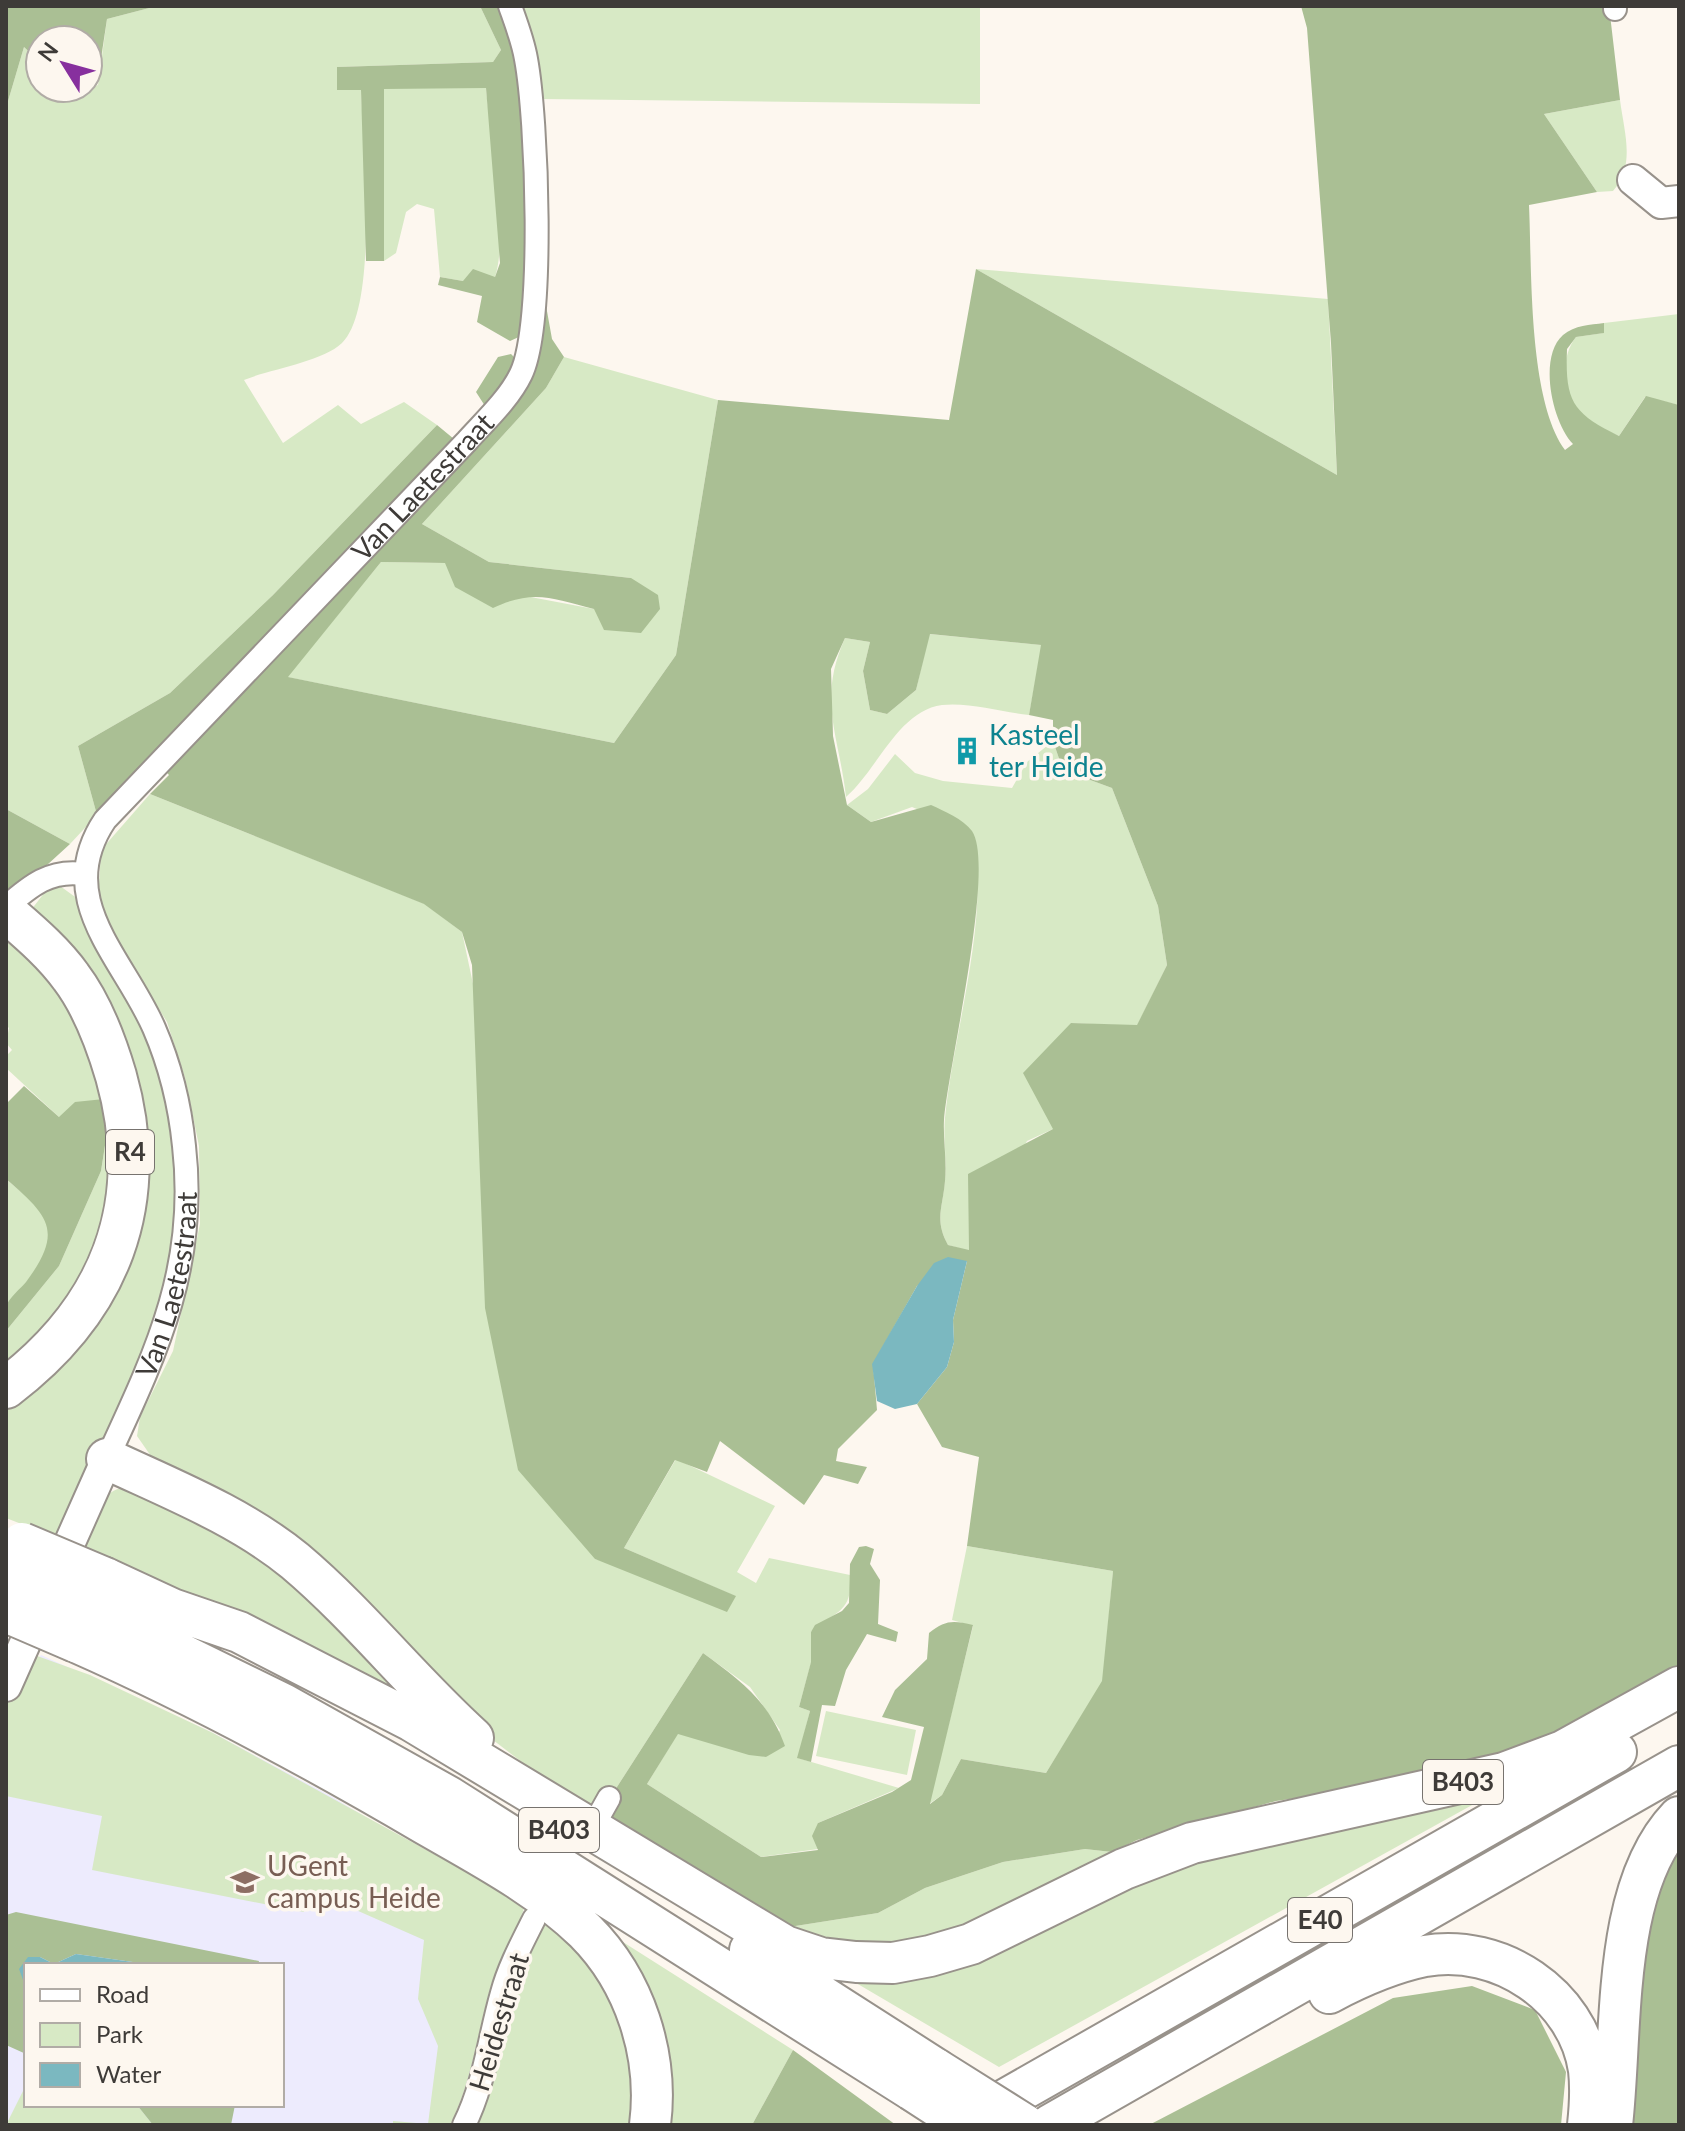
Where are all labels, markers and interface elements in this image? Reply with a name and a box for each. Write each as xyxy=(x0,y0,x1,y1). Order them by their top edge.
north arrow xyxy=(24,24,104,104)
text: N xyxy=(32,37,64,67)
street label: Van Laetestraat xyxy=(344,406,500,567)
place label: Kasteel ter Heide xyxy=(989,717,1103,783)
building icon: Kasteel ter Heide xyxy=(952,736,982,766)
road number: R4 xyxy=(106,1130,154,1174)
street label: Van Laetestraat xyxy=(128,1191,203,1383)
road number: B403 xyxy=(1423,1760,1503,1804)
road number: B403 xyxy=(519,1808,599,1852)
place label: UGent campus Heide xyxy=(267,1848,441,1914)
school or university icon: UGent campus Heide xyxy=(230,1867,260,1897)
road number: E40 xyxy=(1288,1898,1352,1942)
street label: Heidestraat xyxy=(461,1948,535,2095)
legend xyxy=(24,1963,284,2107)
text: Road xyxy=(96,1979,149,2008)
text: Park xyxy=(96,2019,144,2048)
text: Water xyxy=(96,2059,161,2088)

